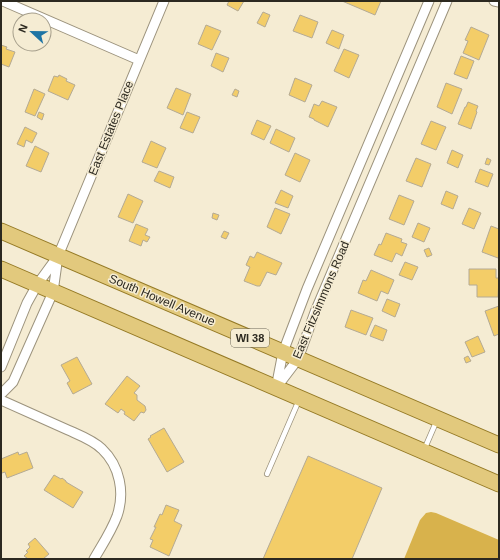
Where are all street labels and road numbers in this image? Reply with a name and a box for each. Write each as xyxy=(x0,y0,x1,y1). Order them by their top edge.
street label: East Estates Place xyxy=(86,78,136,177)
street label: East Fitzsimmons Road xyxy=(290,239,352,361)
street label: South Howell Avenue xyxy=(107,271,217,329)
road number: WI 38 xyxy=(231,329,269,347)

